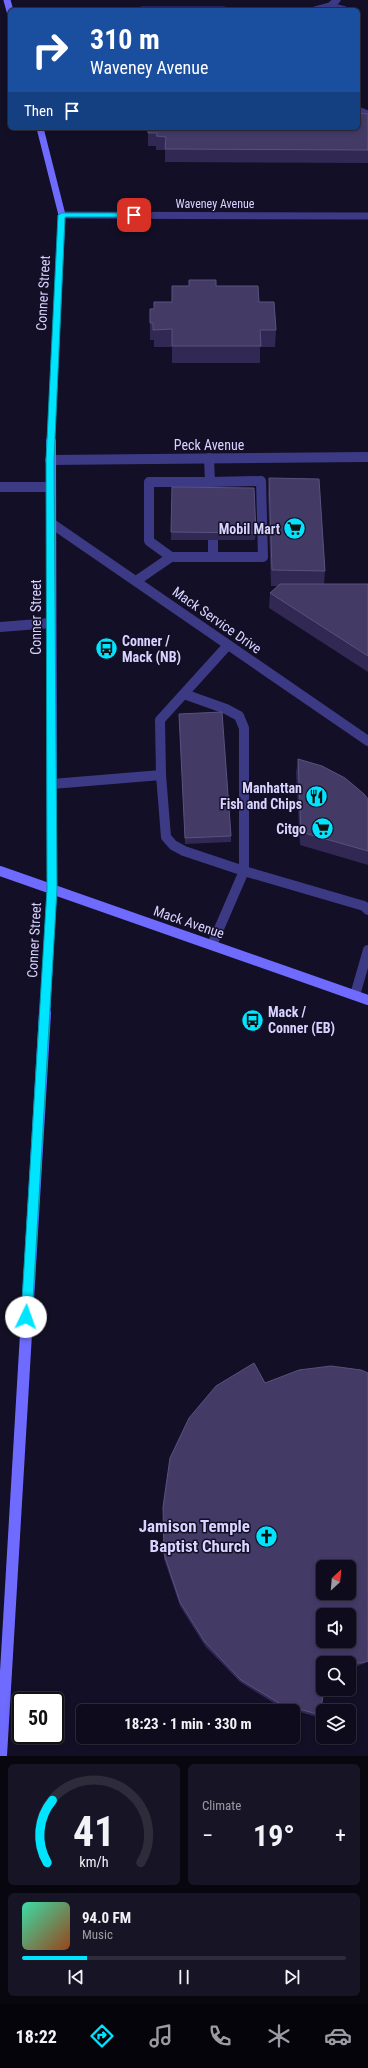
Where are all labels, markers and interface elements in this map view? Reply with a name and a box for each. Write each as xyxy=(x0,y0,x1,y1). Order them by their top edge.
text: 310 m xyxy=(90,23,160,56)
icon: right xyxy=(24,24,76,76)
text: Waveney Avenue xyxy=(90,57,208,78)
icon: arrive xyxy=(61,100,83,122)
text: Then xyxy=(24,102,53,120)
street label: Waveney Avenue xyxy=(176,197,255,211)
pin xyxy=(117,198,151,232)
icon: arrive xyxy=(123,204,145,226)
street label: Conner Street xyxy=(33,255,53,331)
street label: Peck Avenue xyxy=(174,437,245,453)
supermarket icon: Mobil Mart xyxy=(282,516,308,542)
place label: Mobil Mart xyxy=(219,521,280,537)
street label: Conner Street xyxy=(28,579,44,655)
street label: Mack Service Drive xyxy=(169,583,265,657)
place label: Conner / Mack (NB) xyxy=(122,633,181,666)
bus stop icon: Conner / Mack (NB) xyxy=(93,636,119,662)
place label: Manhattan Fish and Chips xyxy=(220,780,302,812)
restaurant icon: Manhattan Fish and Chips xyxy=(304,783,330,809)
supermarket icon: Citgo xyxy=(309,816,335,842)
place label: Citgo xyxy=(276,821,306,837)
street label: Conner Street xyxy=(24,902,44,978)
street label: Mack Avenue xyxy=(152,902,227,942)
place label: Mack / Conner (EB) xyxy=(268,1004,335,1037)
bus stop icon: Mack / Conner (EB) xyxy=(240,1007,266,1033)
position arrow xyxy=(5,1296,47,1338)
place label: Jamison Temple Baptist Church xyxy=(139,1516,250,1556)
church icon: Jamison Temple Baptist Church xyxy=(253,1523,279,1549)
north arrow xyxy=(316,1560,356,1600)
map controls xyxy=(316,1560,356,1744)
button: sound xyxy=(316,1608,356,1648)
button: search xyxy=(316,1656,356,1696)
speed limit sign: 50 xyxy=(12,1692,64,1744)
button: layers xyxy=(316,1704,356,1744)
text: 18:23 · 1 min · 330 m xyxy=(124,1715,252,1733)
text: Climate xyxy=(202,1798,241,1813)
text: 41 xyxy=(73,1806,115,1855)
text: 19° xyxy=(253,1818,295,1853)
text: − xyxy=(202,1823,213,1848)
text: + xyxy=(335,1823,346,1848)
text: km/h xyxy=(79,1853,109,1869)
text: 94.0 FM xyxy=(82,1909,131,1927)
text: Music xyxy=(82,1927,113,1942)
icon: previous xyxy=(65,1966,87,1988)
icon: pause xyxy=(173,1966,195,1988)
icon: next xyxy=(281,1966,303,1988)
icon: directions xyxy=(88,2022,116,2050)
icon: music xyxy=(147,2022,175,2050)
icon: phone xyxy=(206,2022,234,2050)
icon: climate xyxy=(265,2022,293,2050)
icon: car xyxy=(324,2022,352,2050)
text: 18:22 xyxy=(16,2026,57,2047)

